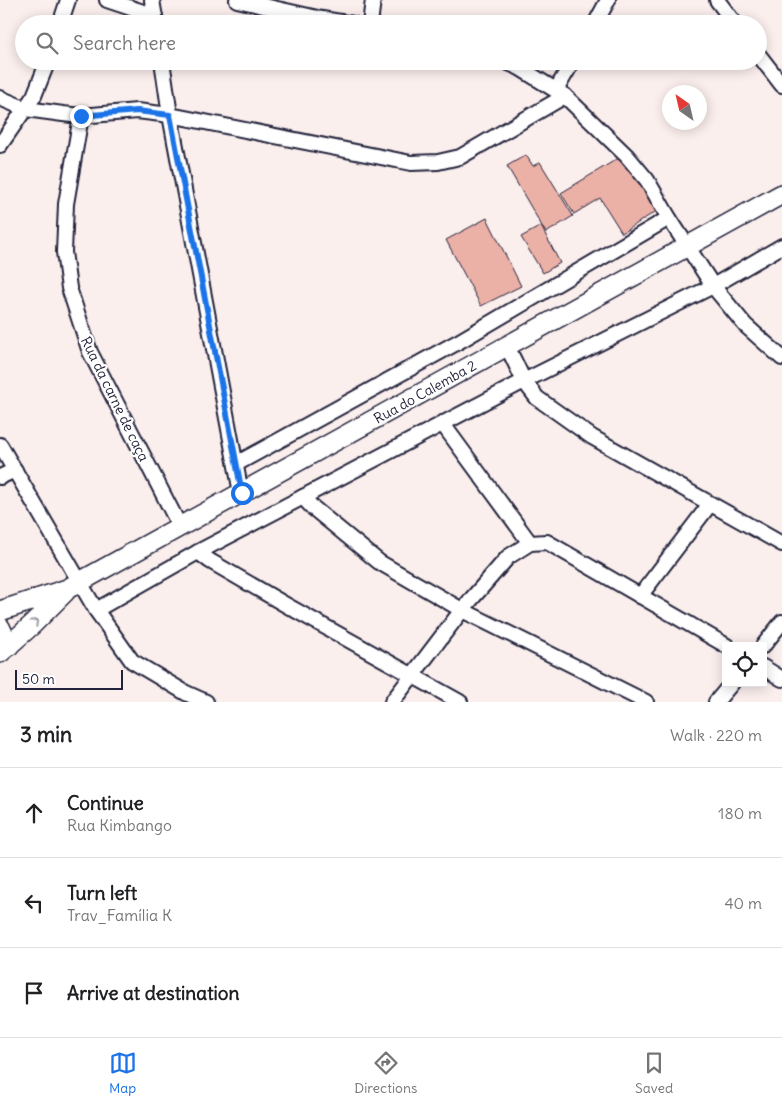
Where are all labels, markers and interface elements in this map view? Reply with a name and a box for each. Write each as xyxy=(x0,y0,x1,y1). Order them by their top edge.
search box xyxy=(15,15,767,70)
icon: search xyxy=(33,29,61,57)
text: Search here xyxy=(73,31,176,55)
north arrow xyxy=(662,85,707,130)
route end xyxy=(70,105,93,128)
street label: Rua da carne de caça xyxy=(77,334,153,464)
street label: Rua do Calemba 2 xyxy=(371,356,480,428)
route start xyxy=(231,482,254,505)
one-way arrow xyxy=(29,619,38,628)
map controls xyxy=(722,642,767,687)
button: locate xyxy=(722,642,767,687)
scale bar xyxy=(15,667,122,690)
text: 50 m xyxy=(22,670,55,688)
text: 3 min xyxy=(20,721,72,748)
text: Walk · 220 m xyxy=(670,725,762,745)
text: Continue xyxy=(67,791,144,815)
icon: ahead xyxy=(20,799,48,827)
text: 180 m xyxy=(718,803,762,823)
text: Rua Kimbango xyxy=(67,815,172,835)
text: Turn left xyxy=(67,881,137,905)
icon: left xyxy=(20,889,48,917)
text: 40 m xyxy=(724,893,762,913)
text: Trav_Família K xyxy=(67,905,172,925)
icon: arrive xyxy=(20,979,48,1007)
text: Arrive at destination xyxy=(67,981,240,1005)
tab: Map xyxy=(109,1049,137,1097)
tab: Directions xyxy=(354,1049,417,1097)
tab: Saved xyxy=(635,1049,673,1097)

